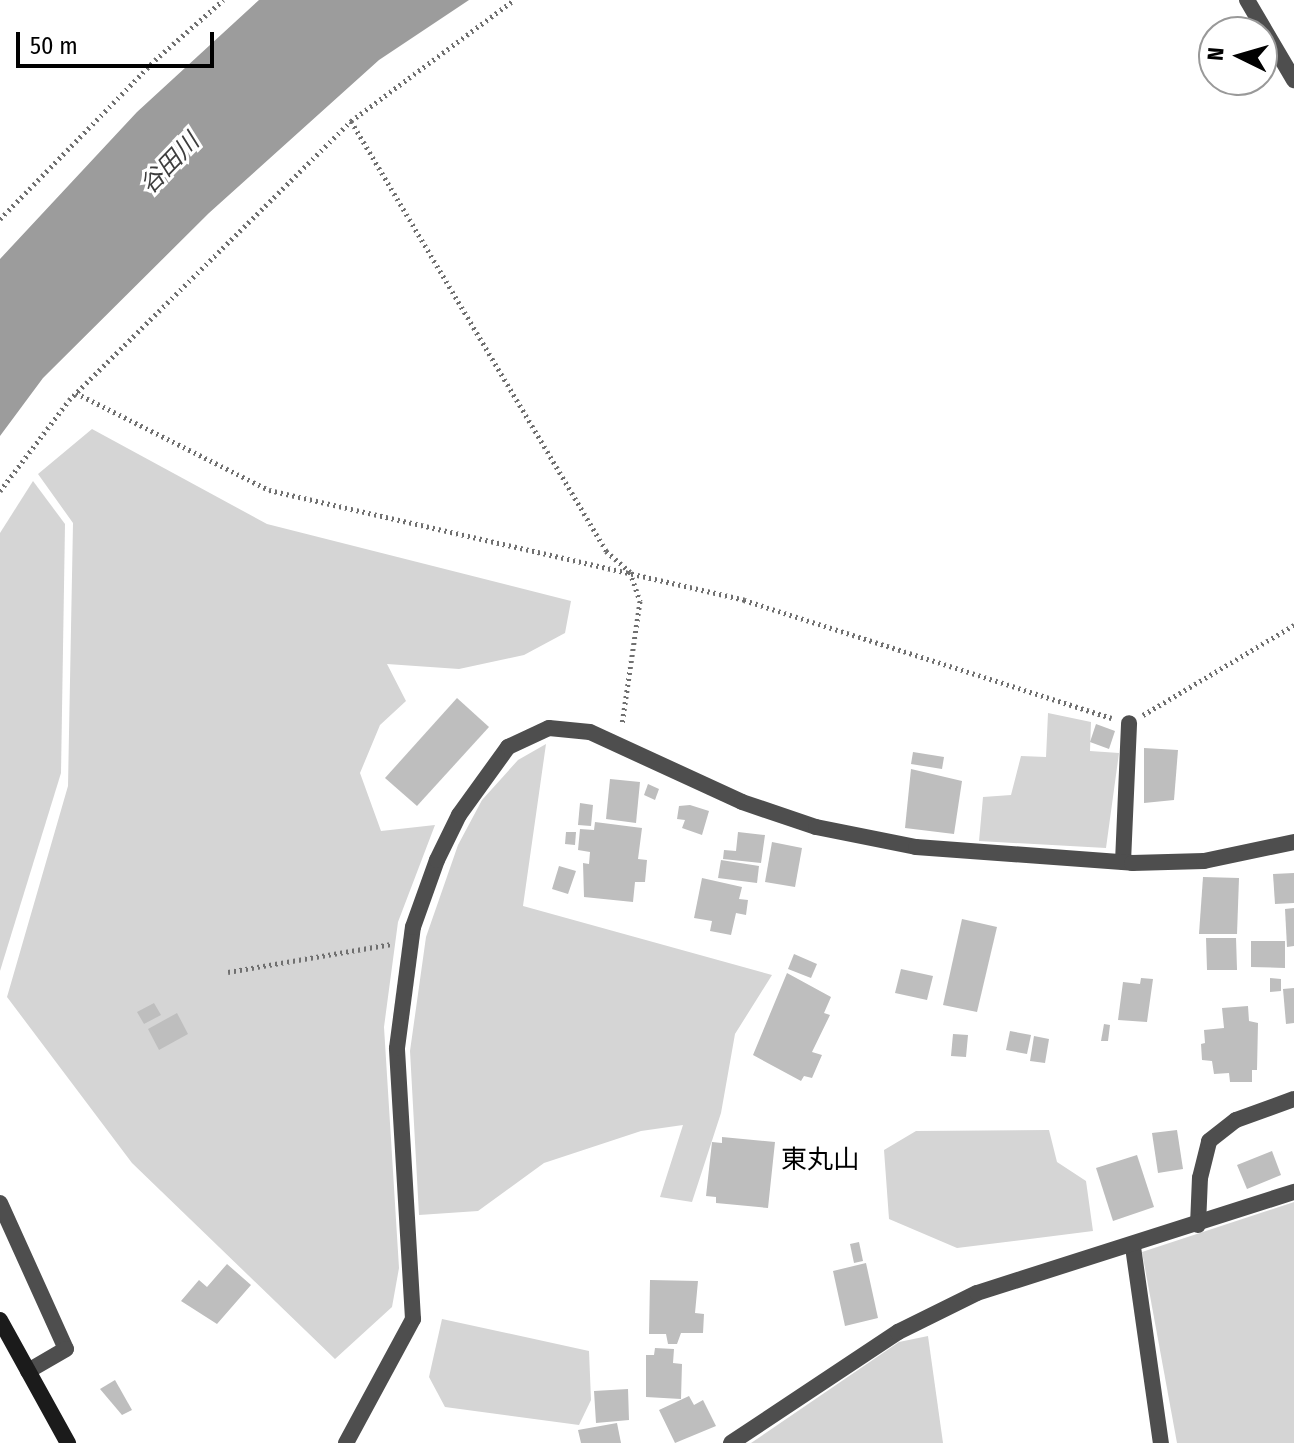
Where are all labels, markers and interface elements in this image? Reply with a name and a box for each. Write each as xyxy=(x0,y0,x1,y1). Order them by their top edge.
scale bar xyxy=(20,16,218,66)
north arrow xyxy=(1198,16,1278,96)
text: 50 m xyxy=(30,32,78,60)
text: N xyxy=(1202,46,1230,62)
water label: 谷田川 xyxy=(135,128,205,200)
district label: 東丸山 xyxy=(781,1144,859,1176)

